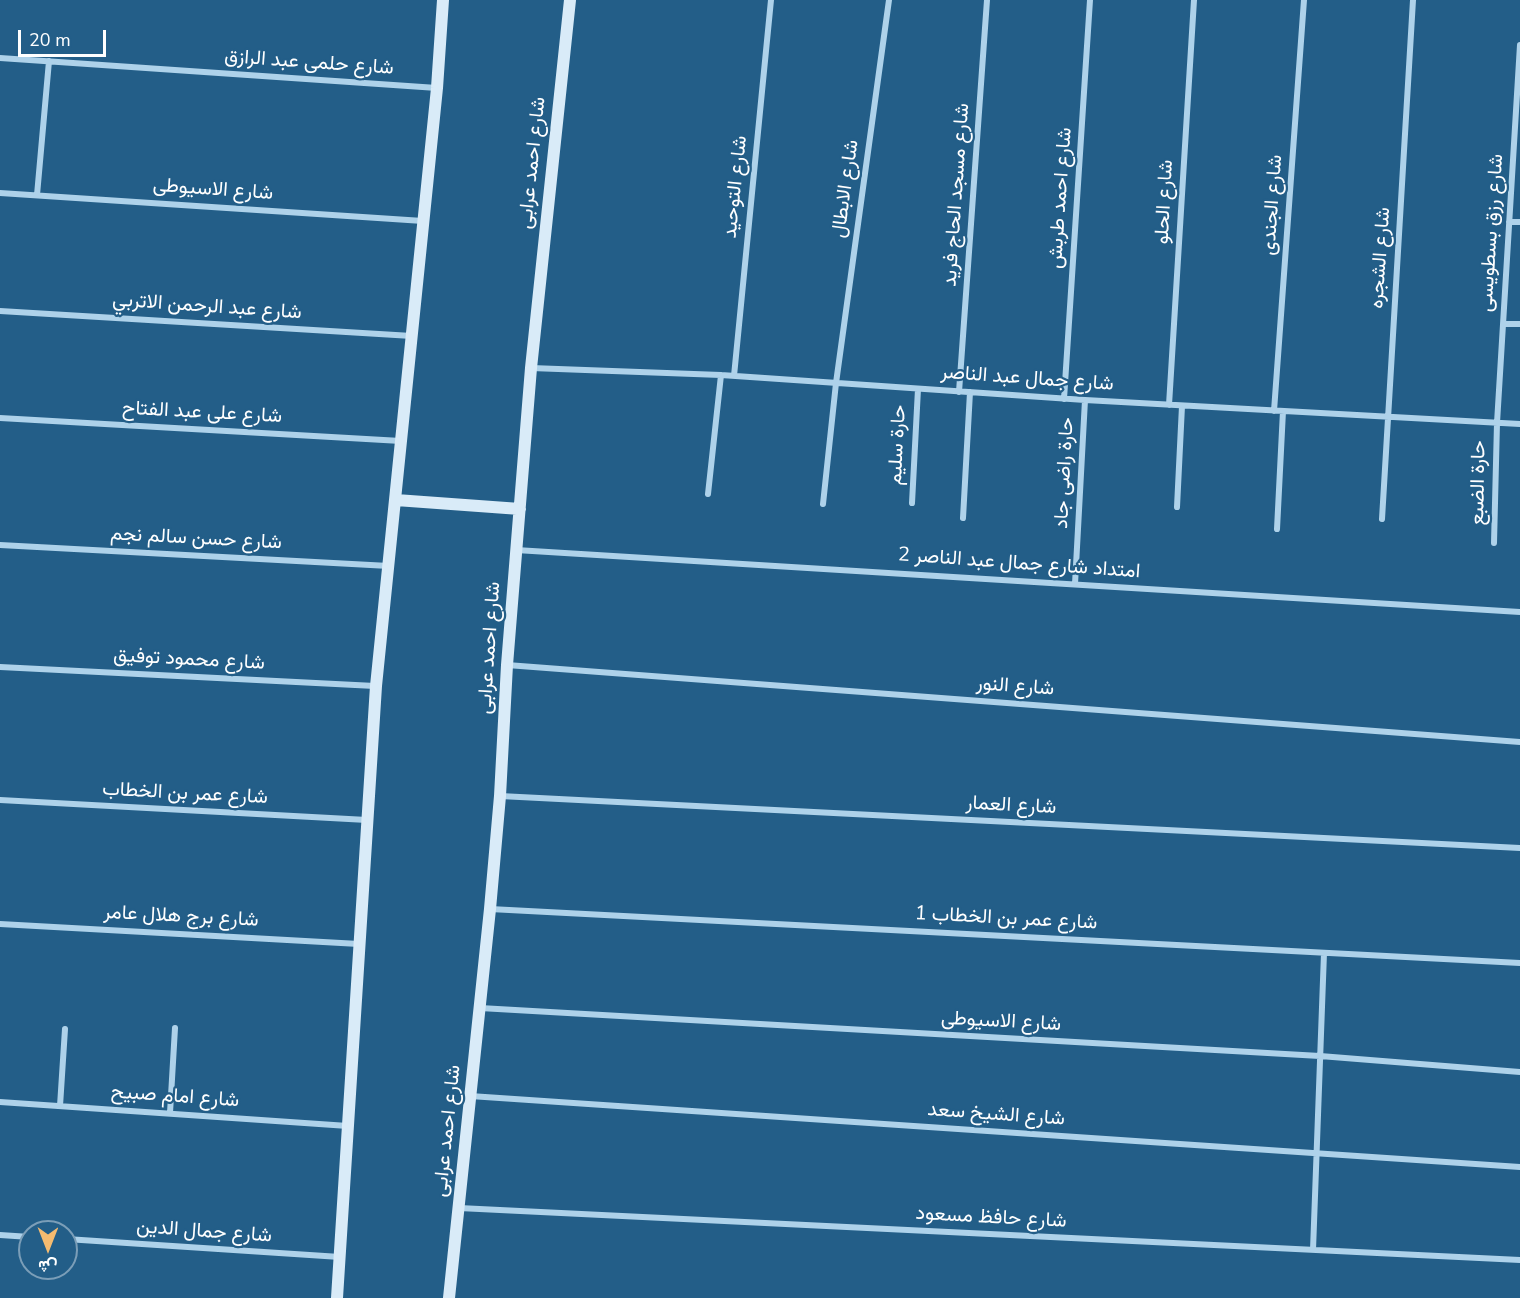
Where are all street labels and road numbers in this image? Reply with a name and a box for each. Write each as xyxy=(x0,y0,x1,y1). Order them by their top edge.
street label: شارع حلمى عبد الرازق xyxy=(224,45,394,81)
street label: شارع احمد عرابى xyxy=(514,96,552,230)
street label: شارع مسجد الحاج فريد xyxy=(939,102,975,288)
street label: شارع احمد طربش xyxy=(1044,127,1078,269)
street label: شارع التوحيد xyxy=(719,134,753,240)
street label: شارع الابطال xyxy=(827,138,865,240)
street label: شارع رزق بسطويسى xyxy=(1475,153,1509,313)
street label: شارع الجندى xyxy=(1258,154,1288,256)
street label: شارع الحلو xyxy=(1151,159,1179,245)
street label: شارع الاسيوطى xyxy=(152,174,274,206)
street label: شارع الشجره xyxy=(1365,206,1397,310)
street label: شارع عبد الرحمن الاتربي xyxy=(112,288,302,326)
street label: شارع جمال عبد الناصر xyxy=(940,361,1114,397)
street label: شارع على عبد الفتاح xyxy=(121,397,283,429)
street label: حارة سليم xyxy=(884,404,912,486)
street label: حارة راضى جاد xyxy=(1050,417,1080,529)
street label: حارة الضبع xyxy=(1466,440,1492,526)
street label: شارع حسن سالم نجم xyxy=(110,523,282,555)
street label: امتداد شارع جمال عبد الناصر 2 xyxy=(897,544,1141,584)
street label: شارع احمد عرابى xyxy=(473,581,507,715)
street label: شارع محمود توفيق xyxy=(113,644,265,676)
street label: شارع النور xyxy=(975,672,1055,702)
street label: شارع عمر بن الخطاب xyxy=(102,778,268,810)
street label: شارع العمار xyxy=(965,792,1057,820)
street label: شارع برج هلال عامر xyxy=(103,901,259,933)
street label: شارع عمر بن الخطاب 1 xyxy=(914,902,1098,936)
street label: شارع الاسيوطى xyxy=(940,1007,1062,1037)
street label: شارع احمد عرابى xyxy=(429,1064,467,1198)
street label: شارع امام صبيح xyxy=(110,1081,240,1113)
street label: شارع الشيخ سعد xyxy=(926,1098,1066,1132)
street label: شارع حافظ مسعود xyxy=(915,1202,1067,1234)
street label: شارع جمال الدين xyxy=(135,1215,273,1249)

